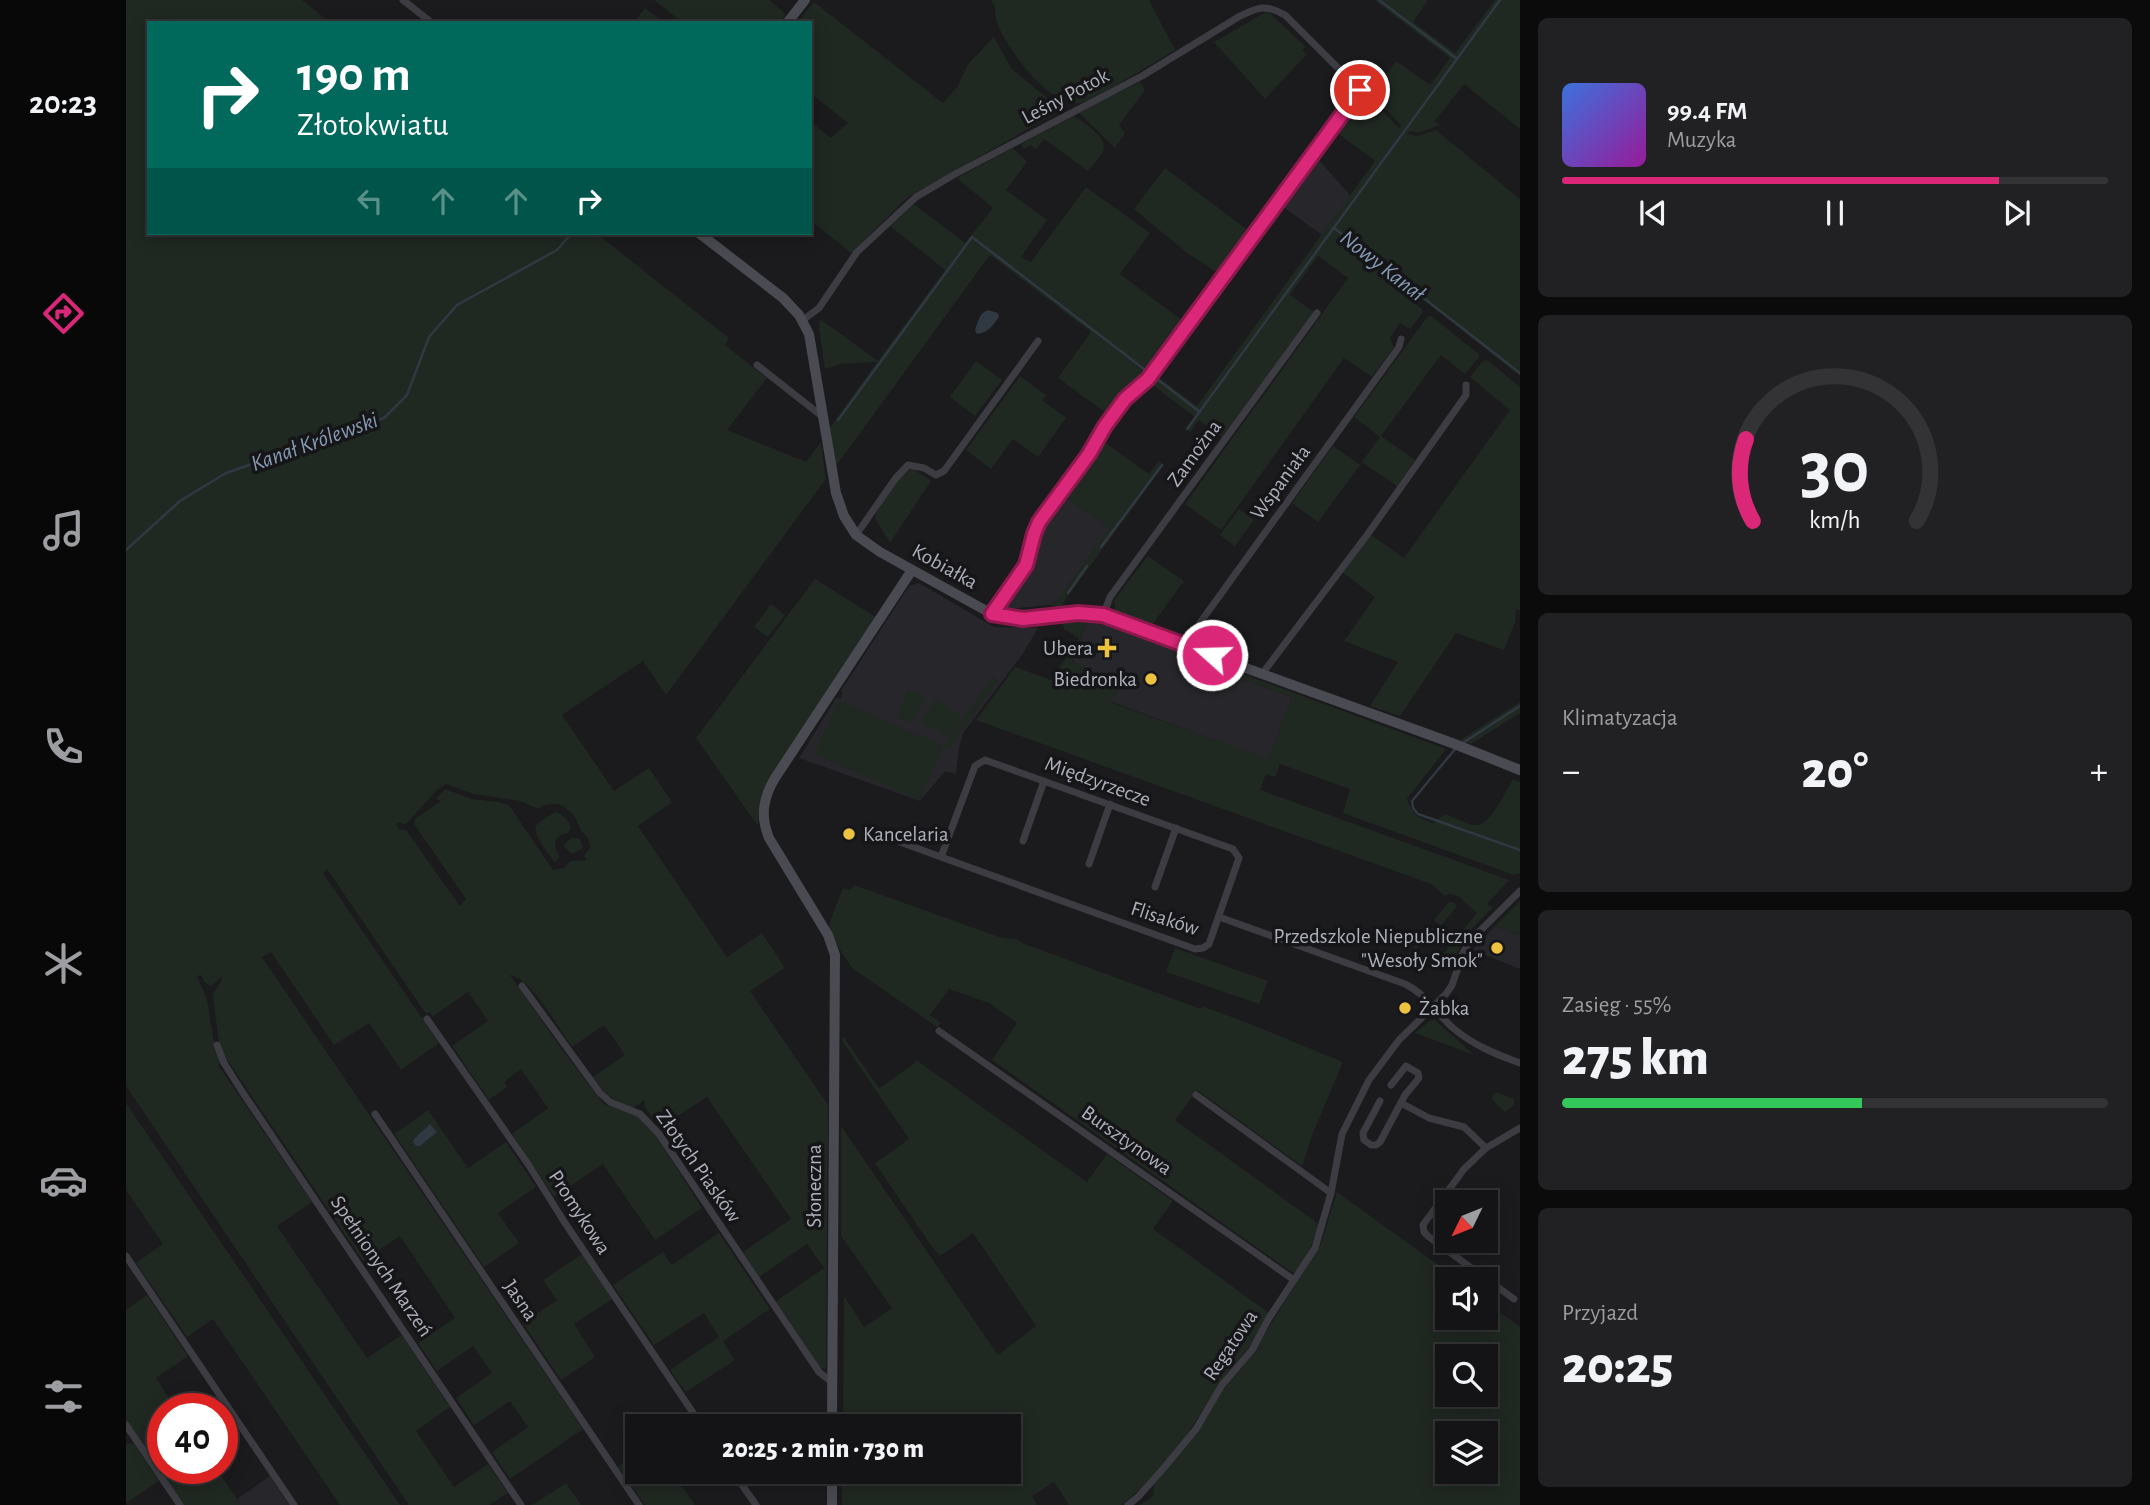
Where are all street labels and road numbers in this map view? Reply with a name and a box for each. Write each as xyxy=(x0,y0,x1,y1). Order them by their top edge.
street label: Leśny Potok xyxy=(1018,65,1113,128)
street label: Zamożna xyxy=(1163,416,1226,490)
street label: Wspaniała xyxy=(1246,441,1314,523)
street label: Kobiałka xyxy=(909,540,981,593)
street label: Międzyrzecze xyxy=(1042,753,1153,810)
street label: Flisaków xyxy=(1128,898,1201,939)
street label: Bursztynowa xyxy=(1078,1102,1176,1179)
street label: Złotych Piasków xyxy=(652,1106,745,1226)
street label: Słoneczna xyxy=(804,1144,825,1228)
street label: Promykowa xyxy=(545,1166,615,1258)
street label: Spełnionych Marzeń xyxy=(327,1192,436,1340)
street label: Jasna xyxy=(500,1276,542,1325)
street label: Regatowa xyxy=(1199,1306,1262,1384)

